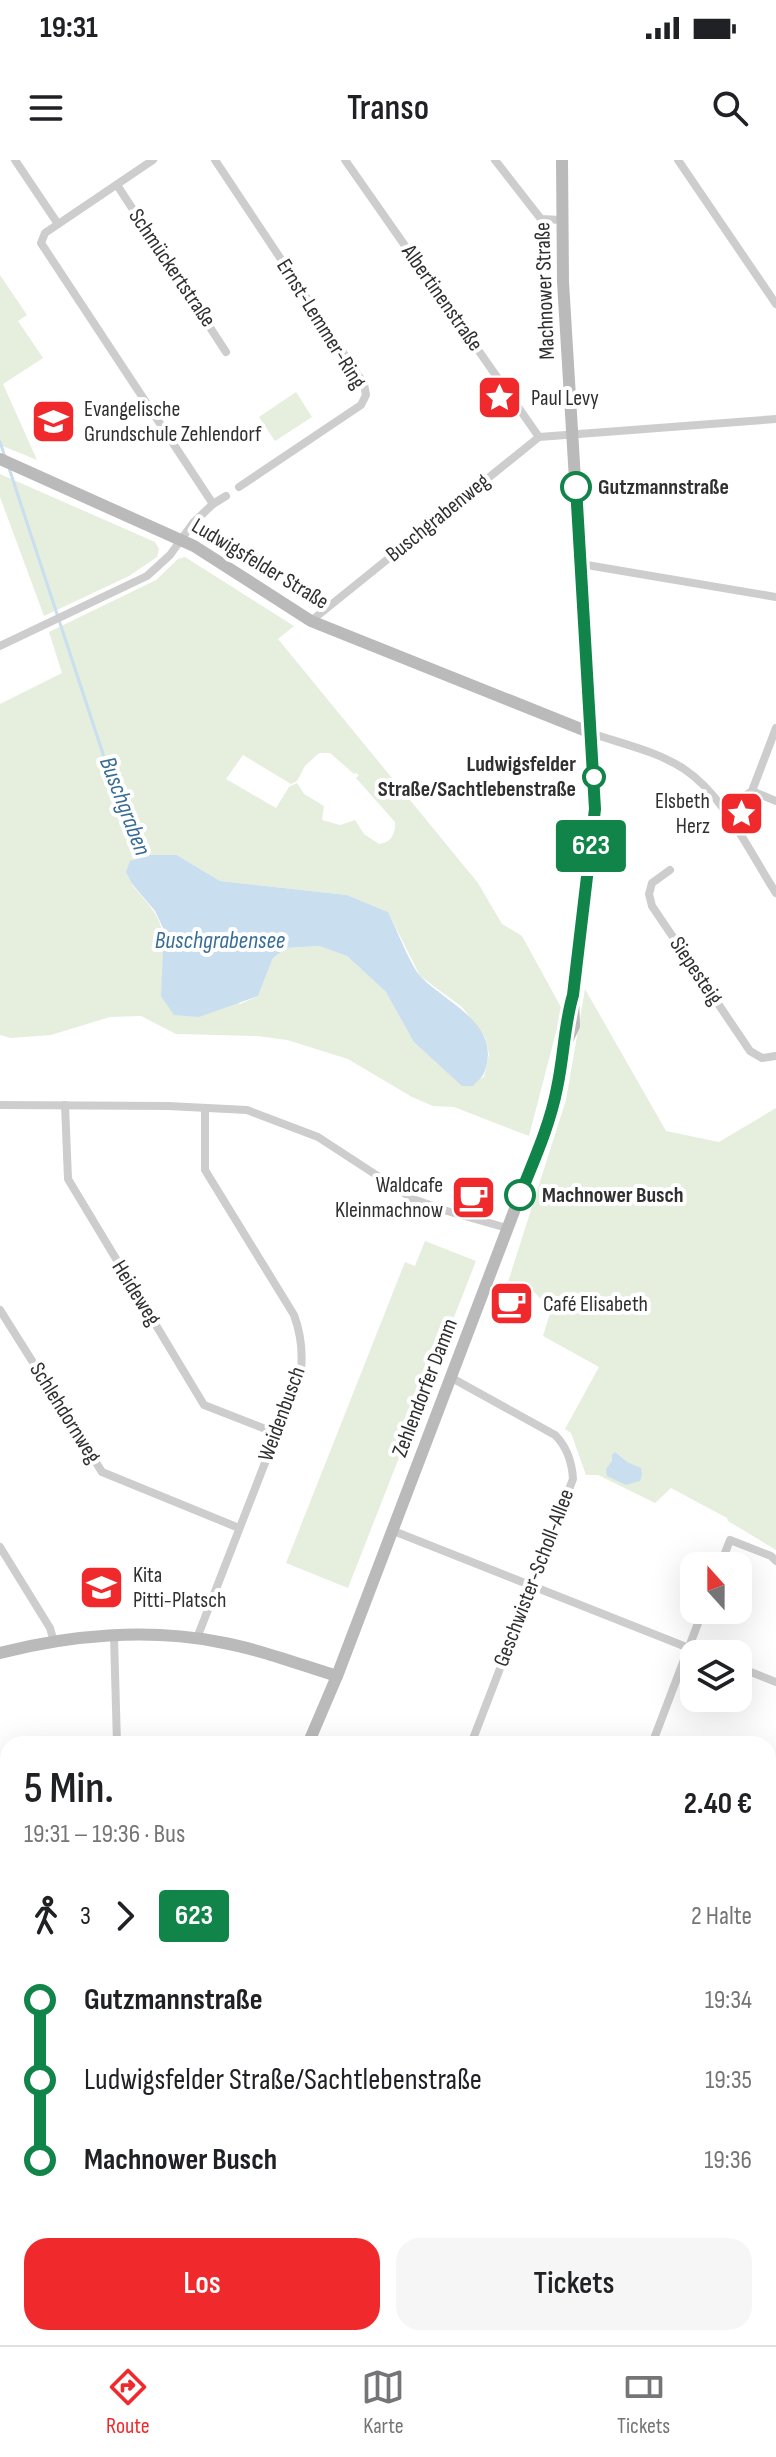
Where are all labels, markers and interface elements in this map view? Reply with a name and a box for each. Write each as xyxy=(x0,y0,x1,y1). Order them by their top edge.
text: 19:31 xyxy=(40,10,98,46)
icon: menu xyxy=(24,86,68,130)
icon: search xyxy=(708,86,752,130)
text: Transo xyxy=(347,87,429,130)
street label: Schmückertstraße xyxy=(123,204,221,332)
street label: Machnower Straße xyxy=(529,222,561,360)
street label: Albertinenstraße xyxy=(395,239,489,357)
street label: Ernst-Lemmer-Ring xyxy=(270,254,372,394)
place icon: Paul Levy xyxy=(476,374,524,422)
place label: Paul Levy xyxy=(531,385,599,412)
place label: Evangelische Grundschule Zehlendorf xyxy=(84,396,262,448)
school or university icon: Evangelische Grundschule Zehlendorf xyxy=(29,398,77,446)
street label: Buschgrabenweg xyxy=(381,468,495,568)
marker: Gutzmannstraße xyxy=(561,472,591,502)
place label: Gutzmannstraße xyxy=(598,474,729,501)
street label: Ludwigsfelder Straße xyxy=(187,513,333,615)
place label: Ludwigsfelder Straße/Sachtlebenstraße xyxy=(378,751,576,803)
water label: Buschgraben xyxy=(93,753,157,859)
marker: Ludwigsfelder Straße/Sachtlebenstraße xyxy=(583,766,605,788)
place label: Elsbeth Herz xyxy=(655,788,710,840)
place icon: Elsbeth Herz xyxy=(717,790,765,838)
line badge: 623 xyxy=(545,820,637,872)
text: 623 xyxy=(572,829,610,862)
water label: Buschgrabensee xyxy=(155,926,285,955)
street label: Siepesteig xyxy=(663,932,729,1010)
place label: Waldcafe Kleinmachnow xyxy=(335,1172,443,1224)
cafe icon: Waldcafe Kleinmachnow xyxy=(450,1174,498,1222)
marker: Machnower Busch xyxy=(505,1180,535,1210)
place label: Machnower Busch xyxy=(542,1182,684,1209)
street label: Heideweg xyxy=(105,1255,167,1331)
cafe icon: Café Elisabeth xyxy=(488,1280,536,1328)
place label: Café Elisabeth xyxy=(543,1291,648,1318)
street label: Zehlendorfer Damm xyxy=(386,1315,464,1461)
street label: Schlehdornweg xyxy=(23,1358,107,1469)
street label: Weidenbusch xyxy=(252,1363,312,1465)
street label: Geschwister-Scholl-Allee xyxy=(488,1485,580,1671)
north arrow xyxy=(680,1552,752,1624)
map controls xyxy=(680,1552,752,1712)
place label: Kita Pitti-Platsch xyxy=(133,1562,226,1614)
school or university icon: Kita Pitti-Platsch xyxy=(78,1564,126,1612)
button: layers xyxy=(680,1640,752,1712)
text: 5 Min. xyxy=(24,1762,114,1815)
text: 2.40 € xyxy=(684,1786,752,1822)
text: 19:31 – 19:36 · Bus xyxy=(24,1819,185,1850)
icon: walk xyxy=(24,1894,68,1938)
icon: forward xyxy=(103,1894,147,1938)
text: 623 xyxy=(175,1899,213,1932)
text: 3 xyxy=(80,1901,91,1932)
text: 2 Halte xyxy=(691,1901,752,1932)
text: Gutzmannstraße xyxy=(84,1982,262,2018)
text: 19:34 xyxy=(705,1985,752,2016)
text: Ludwigsfelder Straße/Sachtlebenstraße xyxy=(84,2062,482,2098)
text: 19:35 xyxy=(705,2065,752,2096)
text: Machnower Busch xyxy=(84,2142,277,2178)
text: 19:36 xyxy=(704,2145,752,2176)
button: Los xyxy=(24,2238,380,2330)
button: Tickets xyxy=(396,2238,752,2330)
tab: Route xyxy=(106,2365,150,2440)
tab: Karte xyxy=(361,2365,405,2440)
tab: Tickets xyxy=(617,2365,670,2440)

